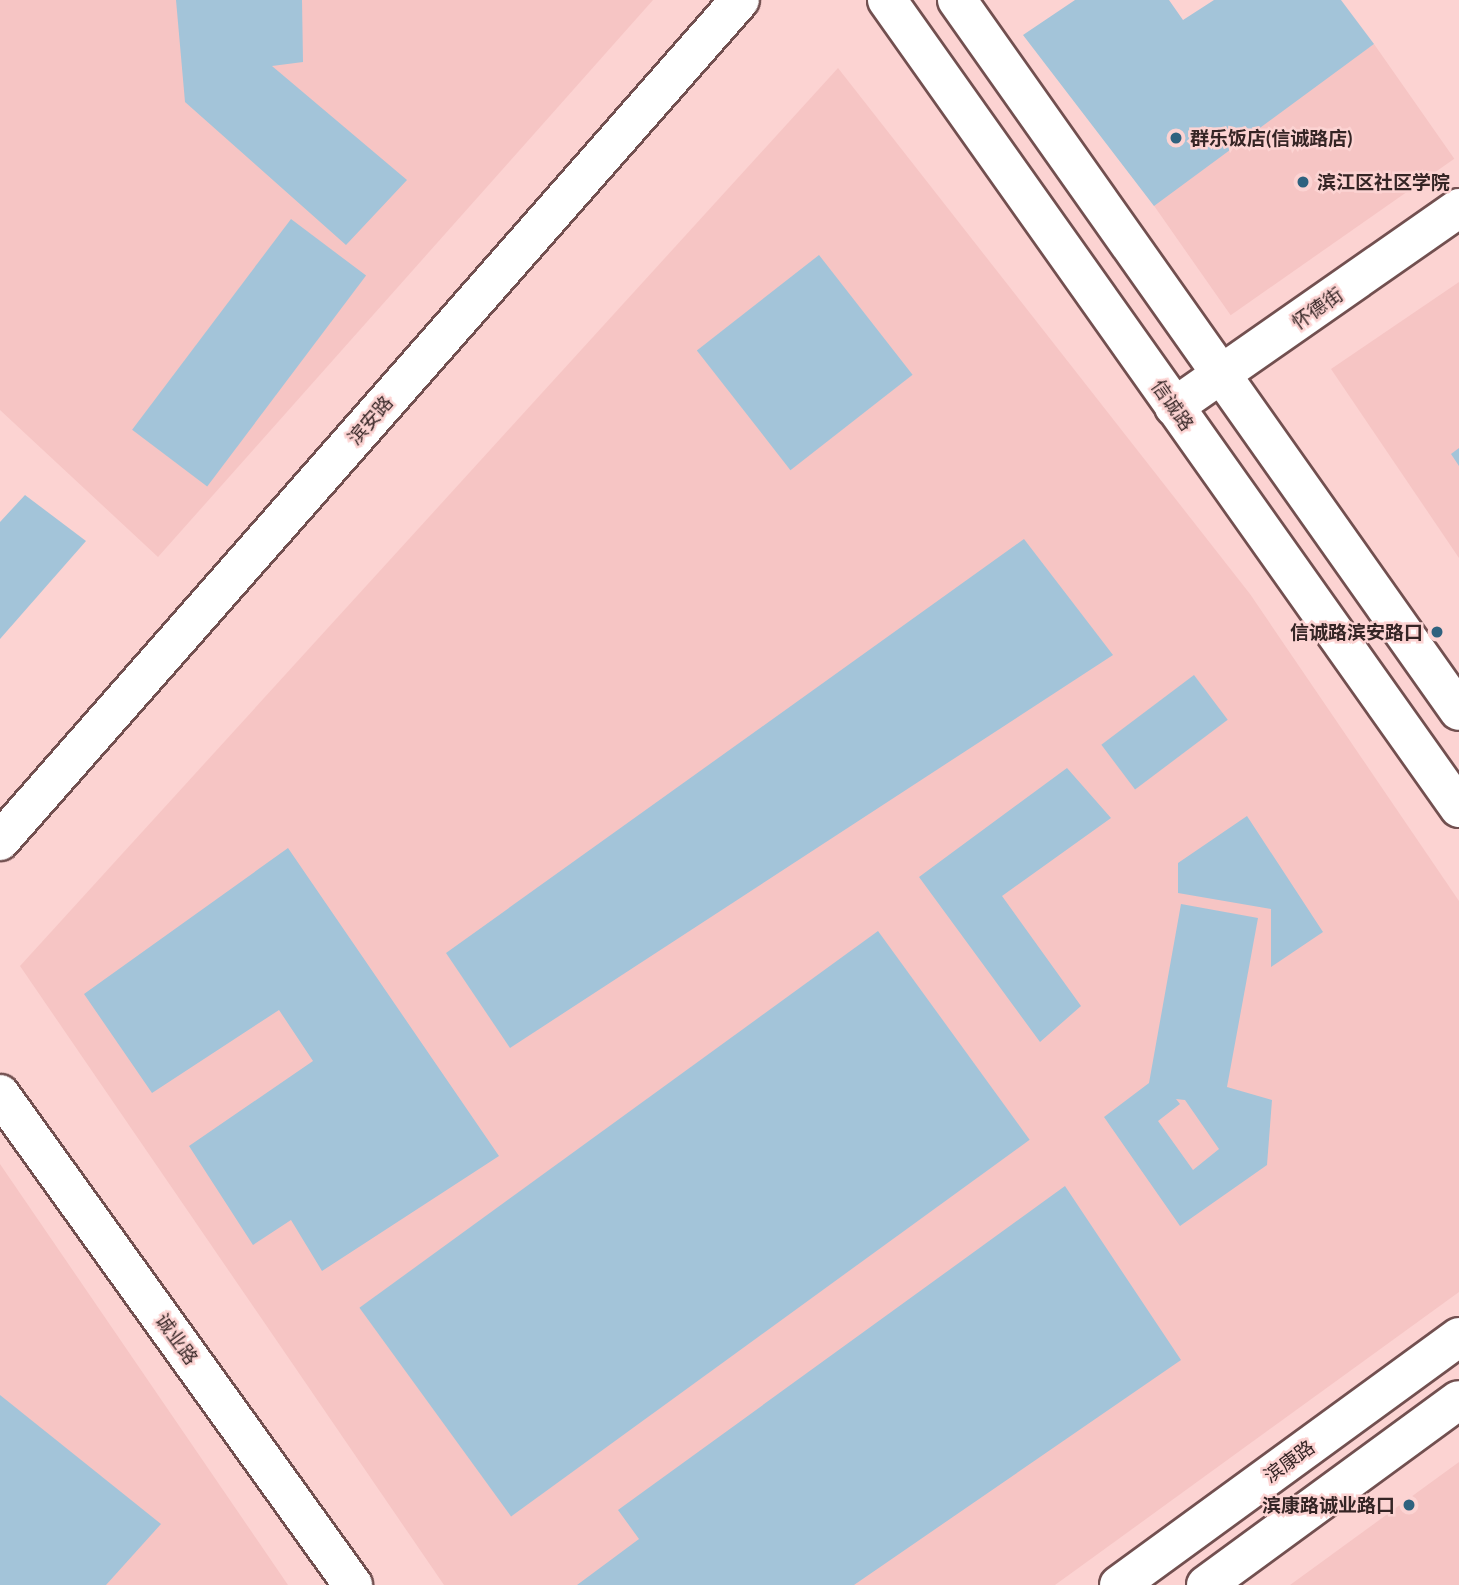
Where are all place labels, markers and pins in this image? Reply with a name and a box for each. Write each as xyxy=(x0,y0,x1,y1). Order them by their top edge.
place label: 群乐饭店(信诚路店) xyxy=(1190,127,1352,149)
marker: 群乐饭店(信诚路店) xyxy=(1168,130,1184,146)
place label: 滨江区社区学院 xyxy=(1317,171,1450,193)
marker: 滨江区社区学院 xyxy=(1295,174,1311,190)
place label: 信诚路滨安路口 xyxy=(1290,621,1423,643)
marker: 信诚路滨安路口 xyxy=(1429,624,1445,640)
place label: 滨康路诚业路口 xyxy=(1262,1494,1395,1516)
marker: 滨康路诚业路口 xyxy=(1401,1497,1417,1513)

